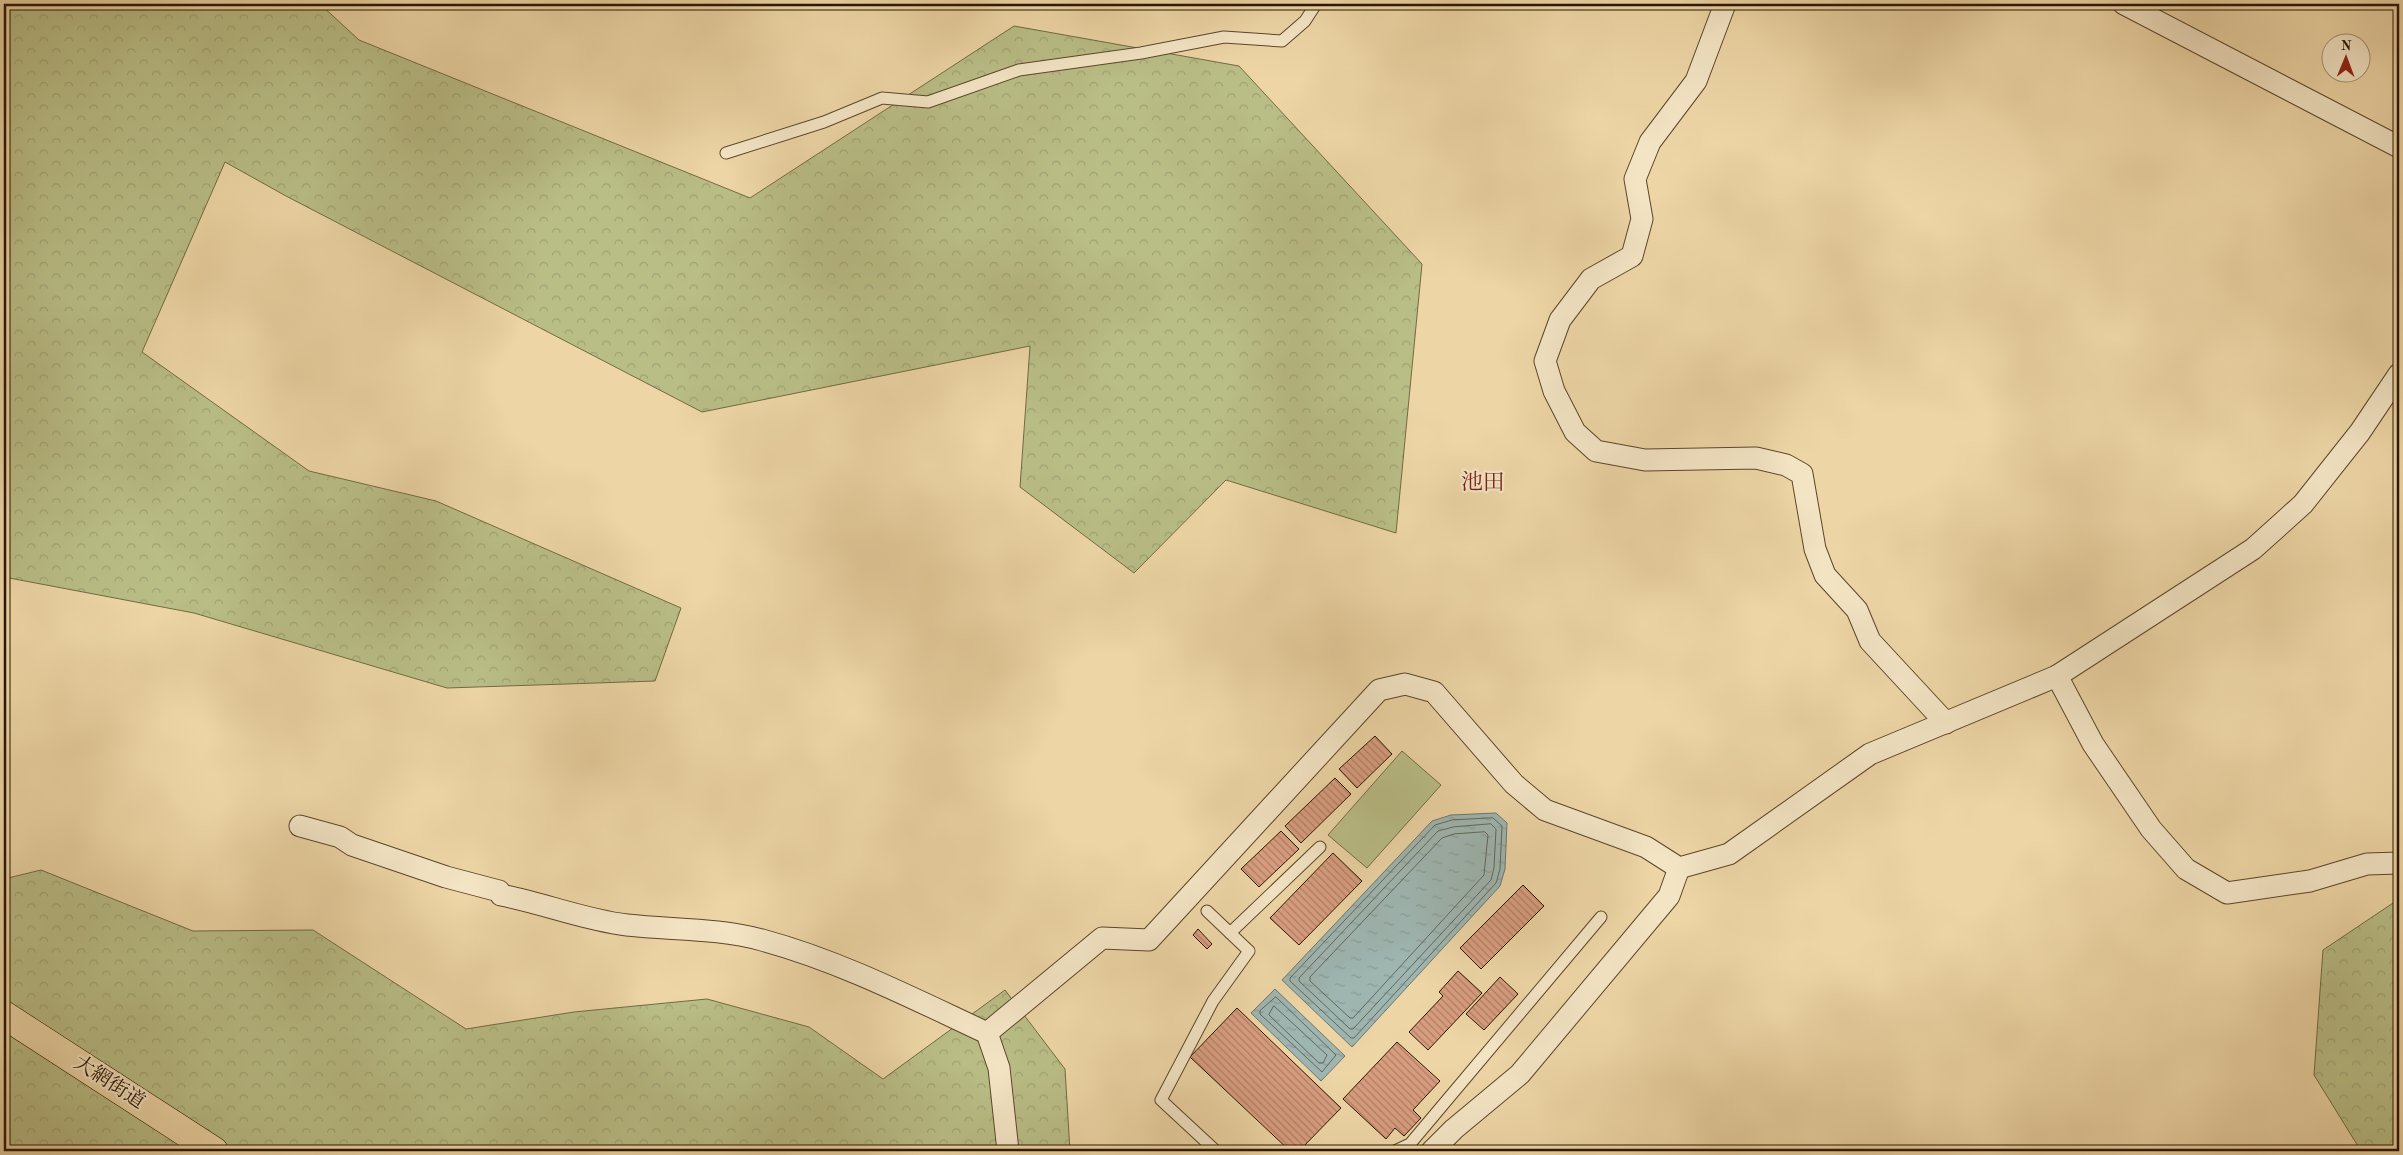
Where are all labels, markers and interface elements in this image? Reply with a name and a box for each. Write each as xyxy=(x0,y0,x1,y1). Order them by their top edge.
north arrow xyxy=(2320,32,2370,82)
text: N xyxy=(2341,39,2352,53)
district label: 池田 xyxy=(1461,470,1505,494)
street label: 大網街道 xyxy=(70,1051,149,1113)

